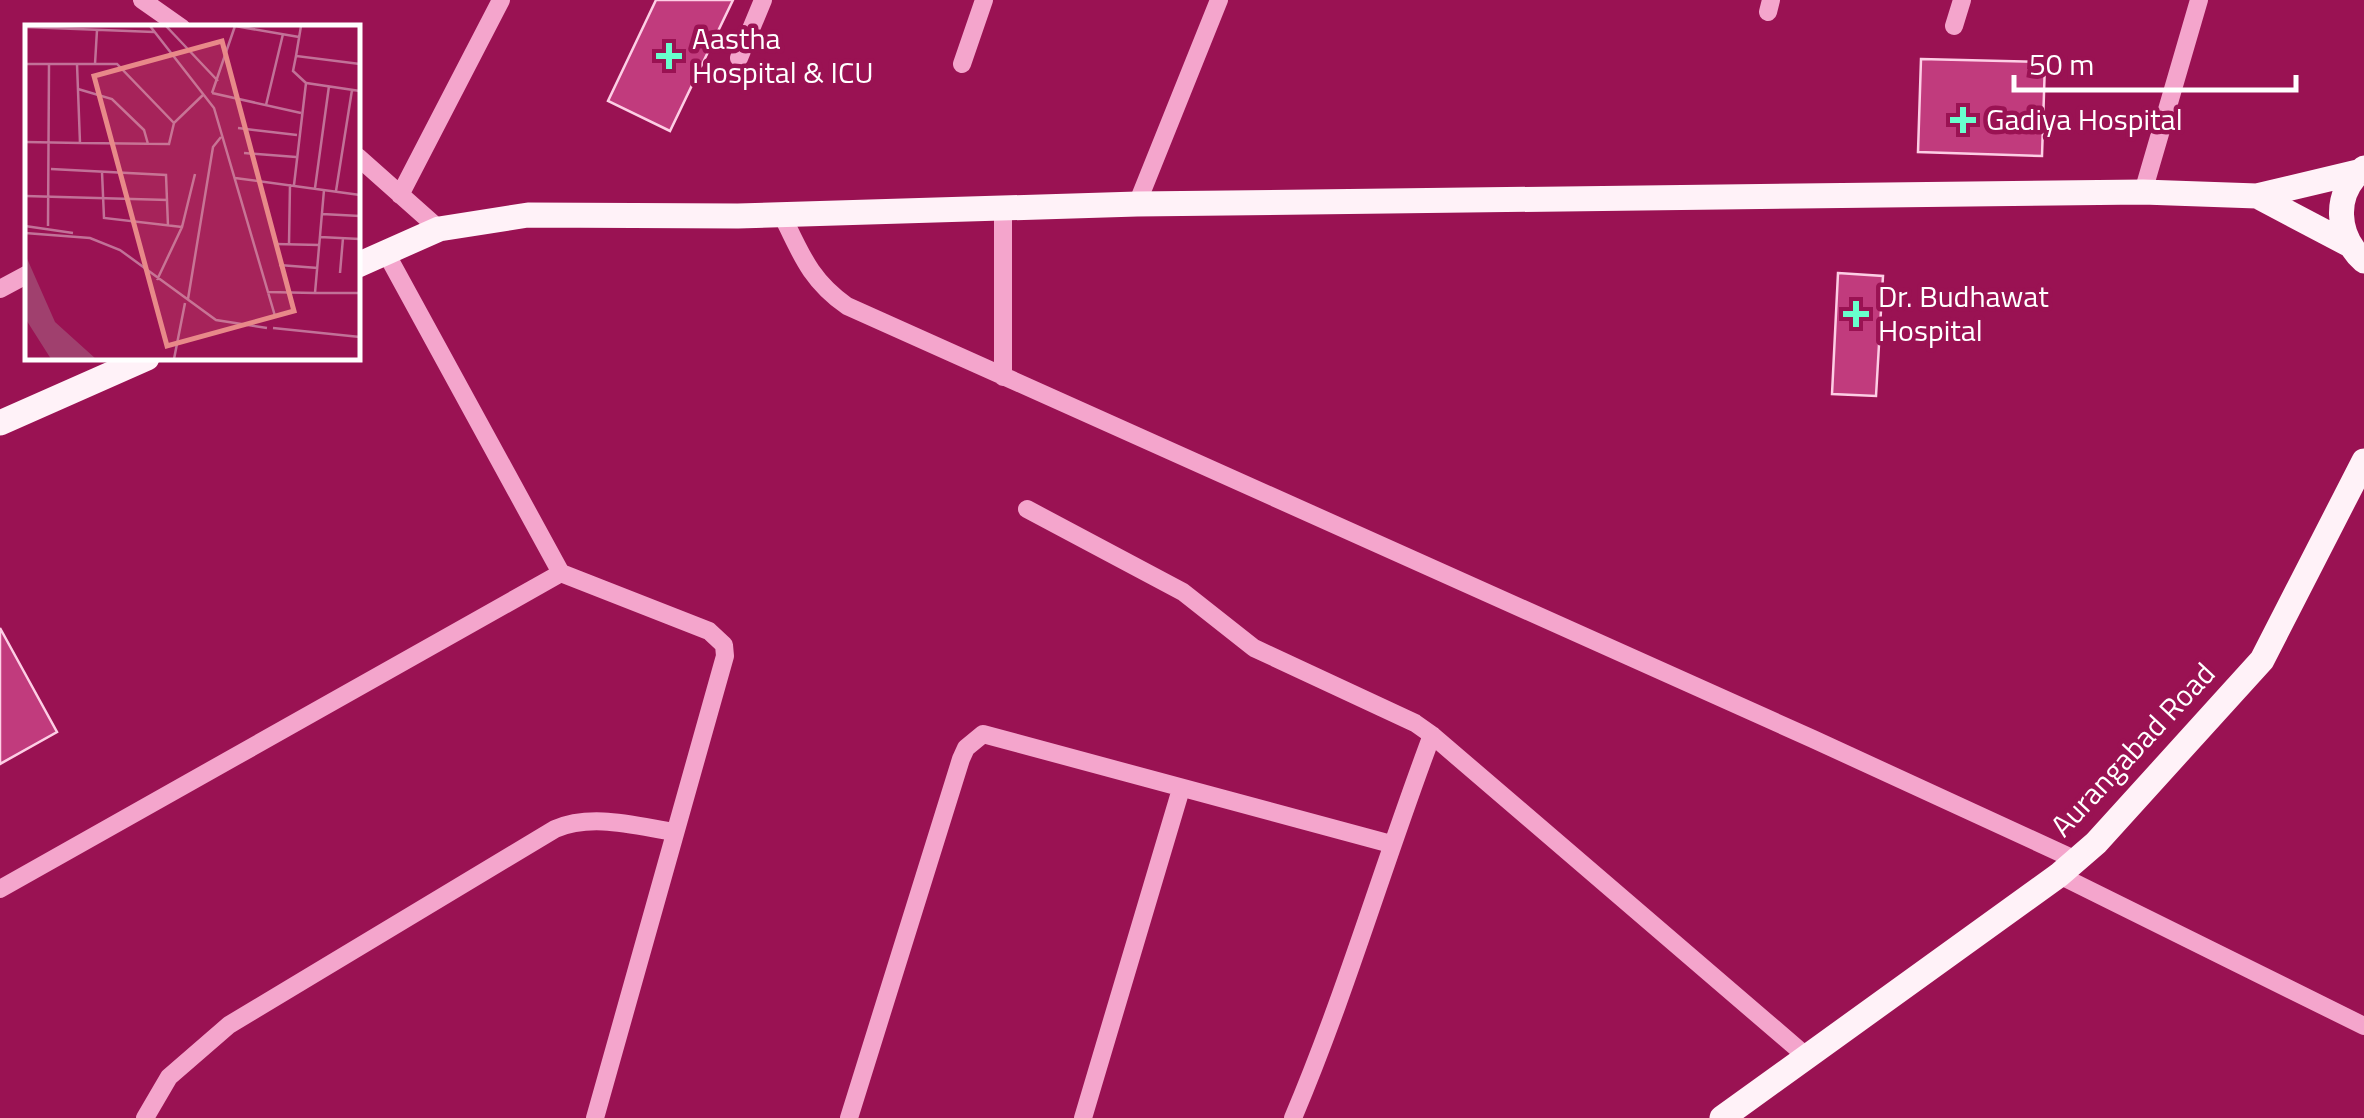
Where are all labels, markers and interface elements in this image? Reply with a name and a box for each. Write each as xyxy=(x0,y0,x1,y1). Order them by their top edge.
place label: Aastha Hospital & ICU xyxy=(692,15,874,95)
inset map xyxy=(25,25,360,360)
scale bar xyxy=(2014,30,2296,92)
text: 50 m xyxy=(2029,41,2094,87)
marker: Aastha Hospital & ICU xyxy=(656,43,682,69)
place label: Gadiya Hospital xyxy=(1986,96,2183,142)
marker: Gadiya Hospital xyxy=(1950,107,1976,133)
place label: Dr. Budhawat Hospital xyxy=(1878,273,2049,353)
marker: Dr. Budhawat Hospital xyxy=(1843,301,1869,327)
street label: Aurangabad Road xyxy=(2039,652,2225,847)

